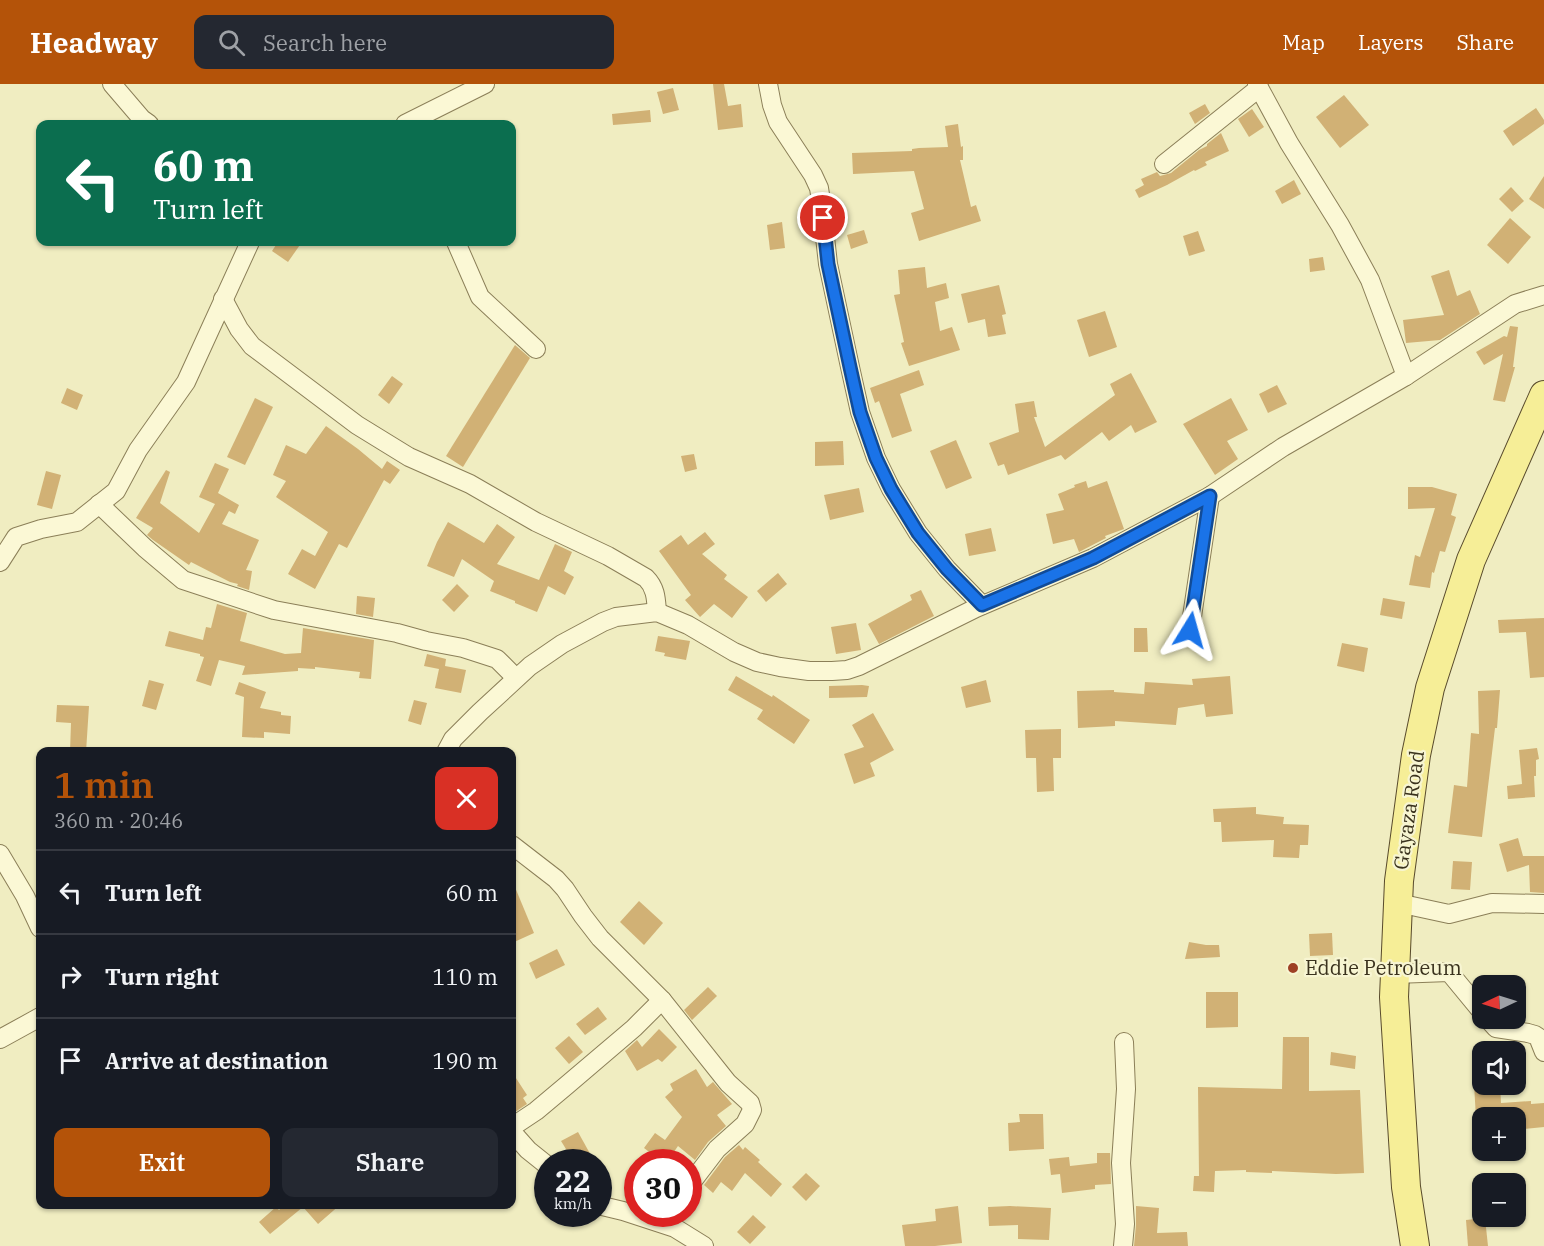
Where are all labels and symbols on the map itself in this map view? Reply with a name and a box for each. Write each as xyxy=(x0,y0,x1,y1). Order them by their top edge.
pin xyxy=(797,192,848,243)
position arrow xyxy=(1158,598,1222,662)
street label: Gayaza Road xyxy=(1387,749,1430,871)
place label: Eddie Petroleum xyxy=(1305,954,1462,981)
marker: Eddie Petroleum xyxy=(1286,961,1300,975)
north arrow xyxy=(1472,975,1526,1029)
speed limit sign: 30 xyxy=(624,1149,702,1227)

